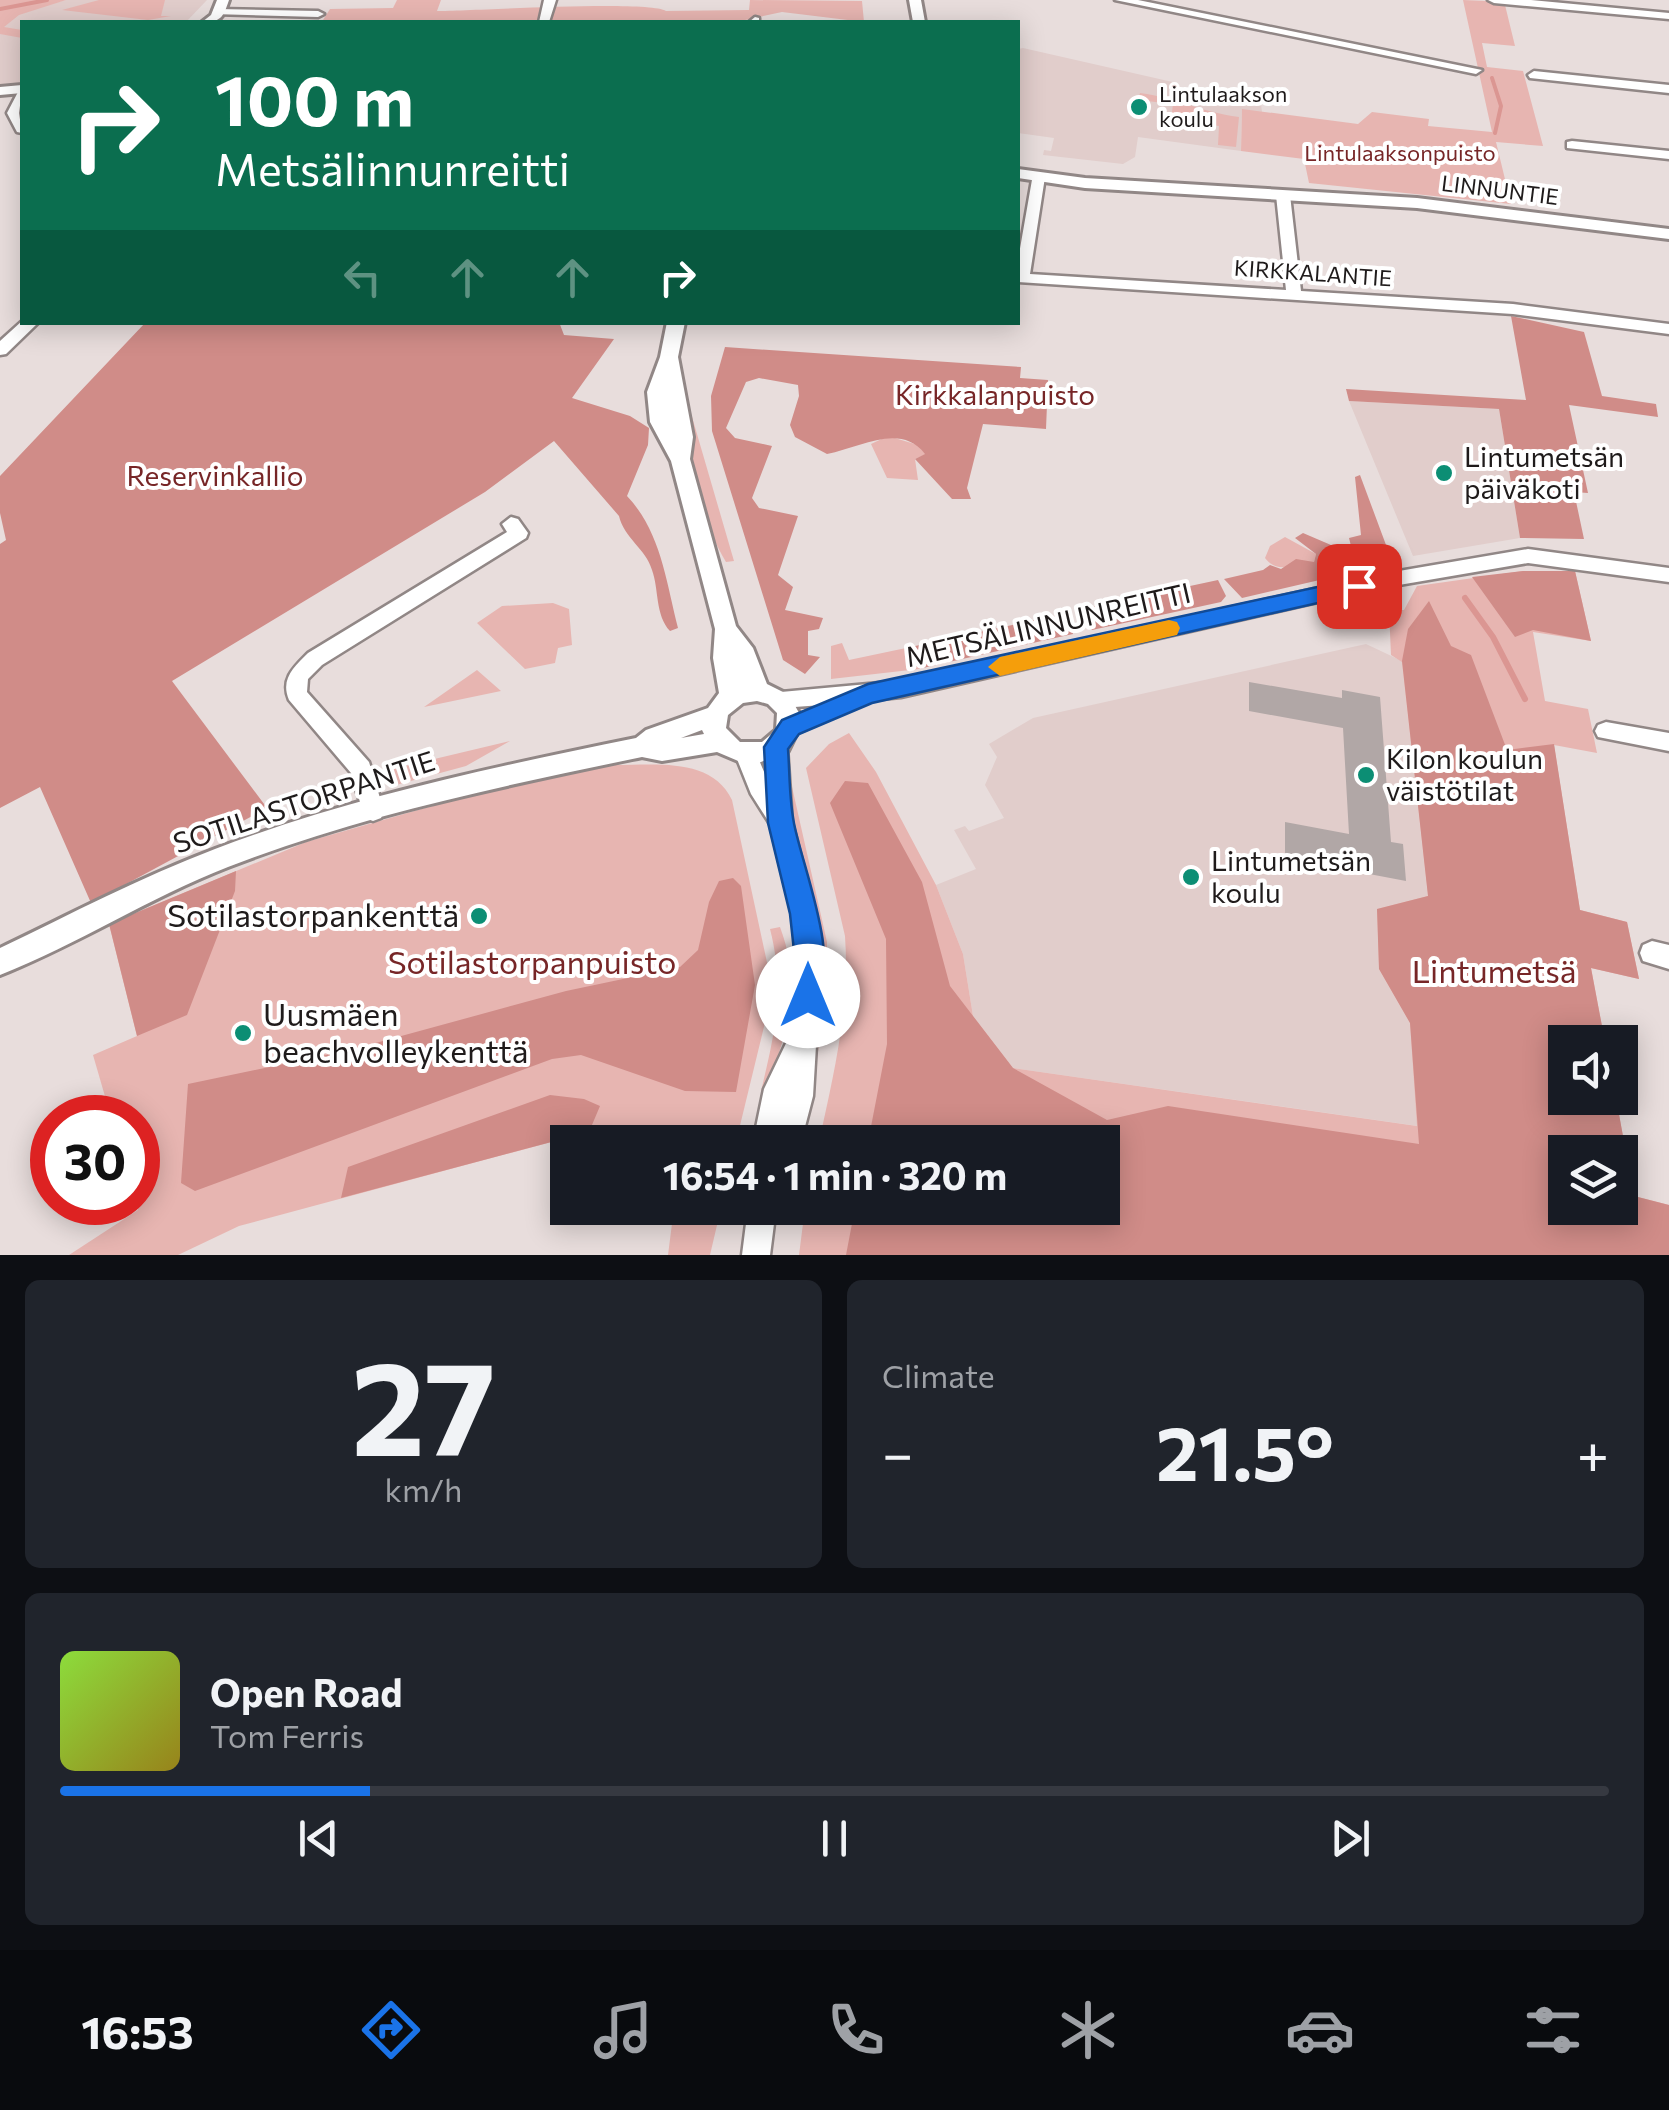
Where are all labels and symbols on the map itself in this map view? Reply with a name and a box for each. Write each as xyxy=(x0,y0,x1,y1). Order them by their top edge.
place label: Lintulaakson koulu xyxy=(1159,80,1287,132)
marker: Lintulaakson koulu xyxy=(1128,96,1150,118)
park label: Lintulaaksonpuisto xyxy=(1304,139,1496,166)
street label: LINNUNTIE xyxy=(1440,169,1560,210)
street label: KIRKKALANTIE xyxy=(1233,254,1393,291)
park label: Kirkkalanpuisto xyxy=(895,377,1095,411)
place label: Lintumetsän päiväkoti xyxy=(1464,439,1624,505)
park label: Reservinkallio xyxy=(127,458,303,492)
marker: Lintumetsän päiväkoti xyxy=(1433,462,1455,484)
pin xyxy=(1317,544,1402,629)
street label: METSÄLINNUNREITTI xyxy=(902,575,1194,673)
place label: Kilon koulun väistötilat xyxy=(1386,741,1543,807)
street label: SOTILASTORPANTIE xyxy=(169,743,439,859)
marker: Kilon koulun väistötilat xyxy=(1355,764,1377,786)
place label: Lintumetsän koulu xyxy=(1211,843,1371,909)
marker: Lintumetsän koulu xyxy=(1180,866,1202,888)
place label: Sotilastorpankenttä xyxy=(167,894,459,934)
marker: Sotilastorpankenttä xyxy=(468,905,490,927)
park label: Sotilastorpanpuisto xyxy=(388,941,676,981)
position arrow xyxy=(756,944,860,1048)
park label: Lintumetsä xyxy=(1412,950,1576,990)
place label: Uusmäen beachvolleykenttä xyxy=(263,993,528,1070)
marker: Uusmäen beachvolleykenttä xyxy=(232,1022,254,1044)
speed limit sign: 30 xyxy=(30,1095,160,1225)

